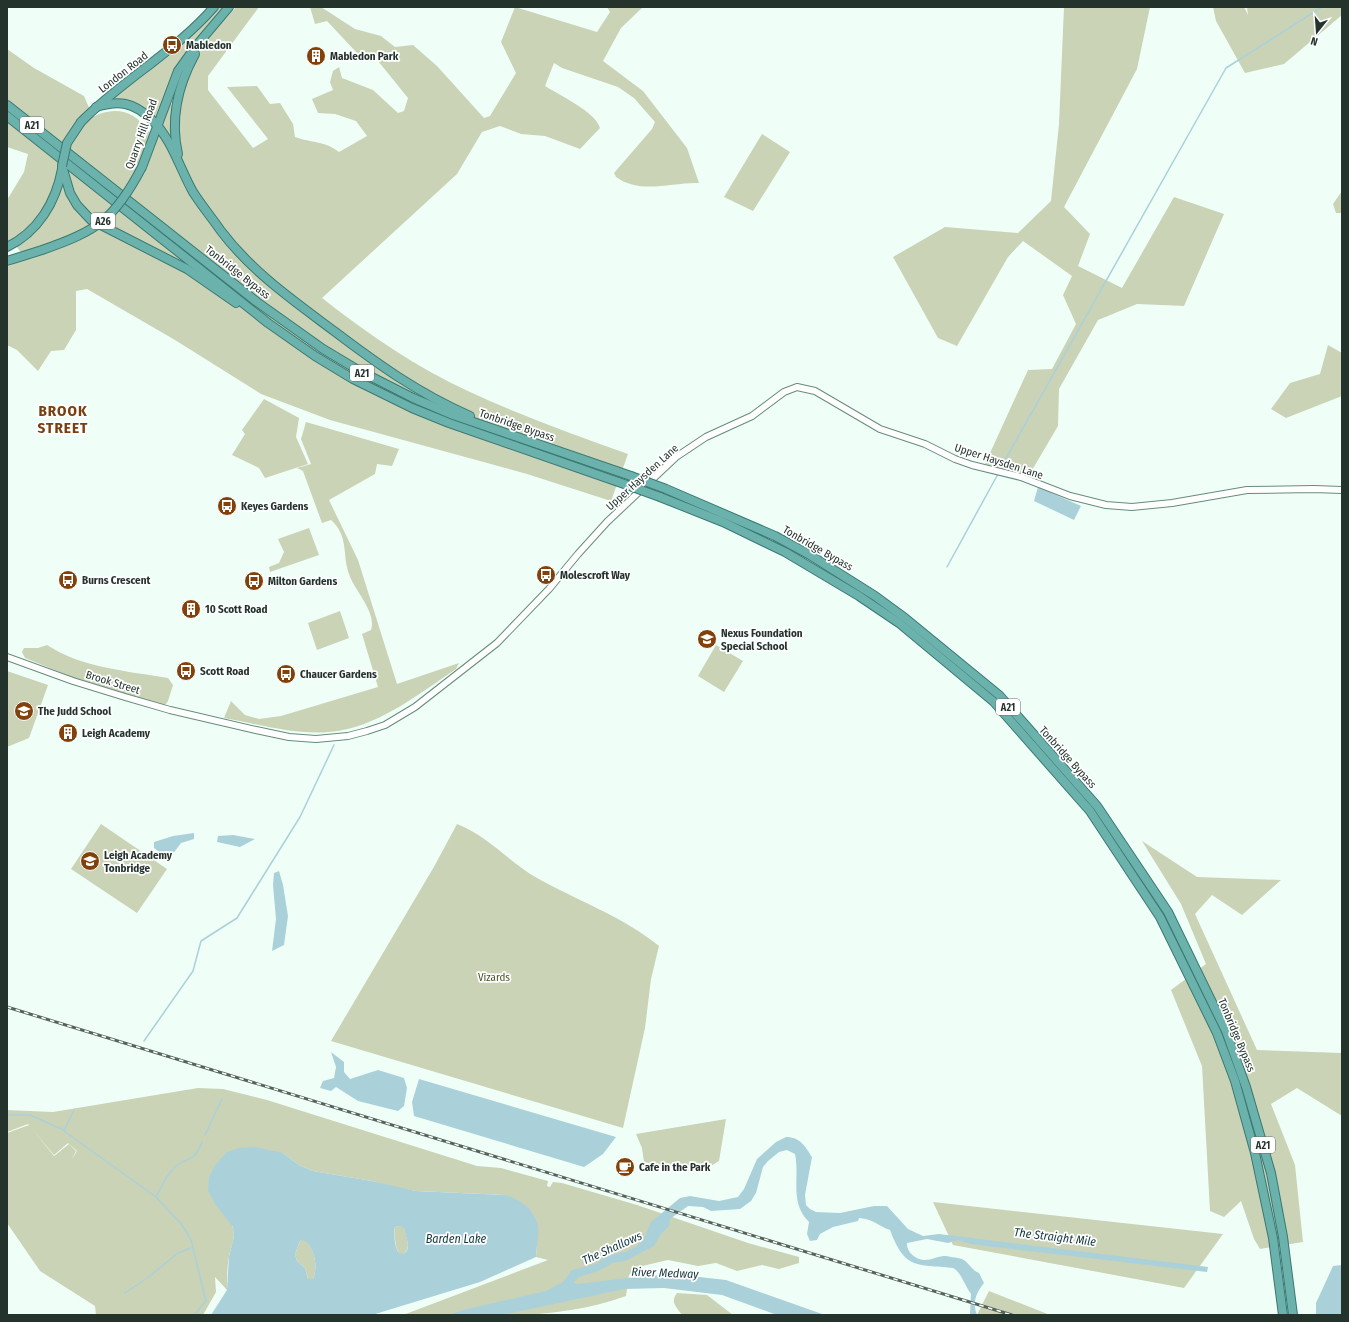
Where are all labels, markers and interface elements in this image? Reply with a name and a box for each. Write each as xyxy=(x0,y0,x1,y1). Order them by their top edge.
north arrow xyxy=(1297,12,1337,52)
bus stop icon: Mabledon xyxy=(161,34,183,56)
text: N xyxy=(1309,34,1319,48)
place label: Mabledon xyxy=(186,39,232,52)
building icon: Mabledon Park xyxy=(305,45,327,67)
street label: London Road xyxy=(96,49,151,96)
place label: Mabledon Park xyxy=(330,50,399,63)
street label: Quarry Hill Road xyxy=(123,97,160,171)
road number: A21 xyxy=(20,117,44,133)
road number: A26 xyxy=(91,213,115,229)
street label: Tonbridge Bypass xyxy=(203,243,273,302)
road number: A21 xyxy=(350,365,374,381)
district label: BROOK STREET xyxy=(38,402,88,437)
street label: Tonbridge Bypass xyxy=(478,407,556,445)
street label: Upper Haysden Lane xyxy=(953,441,1045,482)
street label: Upper Haysden Lane xyxy=(604,442,681,513)
bus stop icon: Keyes Gardens xyxy=(216,495,238,517)
place label: Keyes Gardens xyxy=(241,500,309,513)
street label: Tonbridge Bypass xyxy=(780,523,855,574)
bus stop icon: Molescroft Way xyxy=(535,564,557,586)
bus stop icon: Burns Crescent xyxy=(57,569,79,591)
place label: Molescroft Way xyxy=(560,569,631,582)
bus stop icon: Milton Gardens xyxy=(243,570,265,592)
place label: Burns Crescent xyxy=(82,574,150,587)
place label: Milton Gardens xyxy=(268,575,337,588)
building icon: 10 Scott Road xyxy=(180,598,202,620)
place label: 10 Scott Road xyxy=(205,603,267,616)
place label: Nexus Foundation Special School xyxy=(721,627,803,653)
school or university icon: Nexus Foundation Special School xyxy=(696,628,718,650)
bus stop icon: Scott Road xyxy=(175,660,197,682)
bus stop icon: Chaucer Gardens xyxy=(275,663,297,685)
place label: Scott Road xyxy=(200,665,249,678)
street label: Brook Street xyxy=(84,668,142,697)
place label: Chaucer Gardens xyxy=(300,668,377,681)
road number: A21 xyxy=(996,699,1020,715)
school or university icon: The Judd School xyxy=(13,700,35,722)
place label: The Judd School xyxy=(38,705,112,718)
building icon: Leigh Academy xyxy=(57,722,79,744)
street label: Tonbridge Bypass xyxy=(1036,724,1099,791)
place label: Leigh Academy xyxy=(82,727,151,740)
place label: Leigh Academy Tonbridge xyxy=(104,849,173,875)
school or university icon: Leigh Academy Tonbridge xyxy=(79,850,101,872)
park label: Vizards xyxy=(478,971,510,984)
street label: Tonbridge Bypass xyxy=(1215,996,1258,1074)
road number: A21 xyxy=(1251,1137,1275,1153)
cafe icon: Cafe in the Park xyxy=(614,1156,636,1178)
place label: Cafe in the Park xyxy=(639,1161,711,1174)
water label: The Straight Mile xyxy=(1013,1225,1097,1249)
water label: The Shallows xyxy=(580,1229,644,1267)
water label: Barden Lake xyxy=(426,1232,487,1246)
water label: River Medway xyxy=(631,1265,699,1281)

